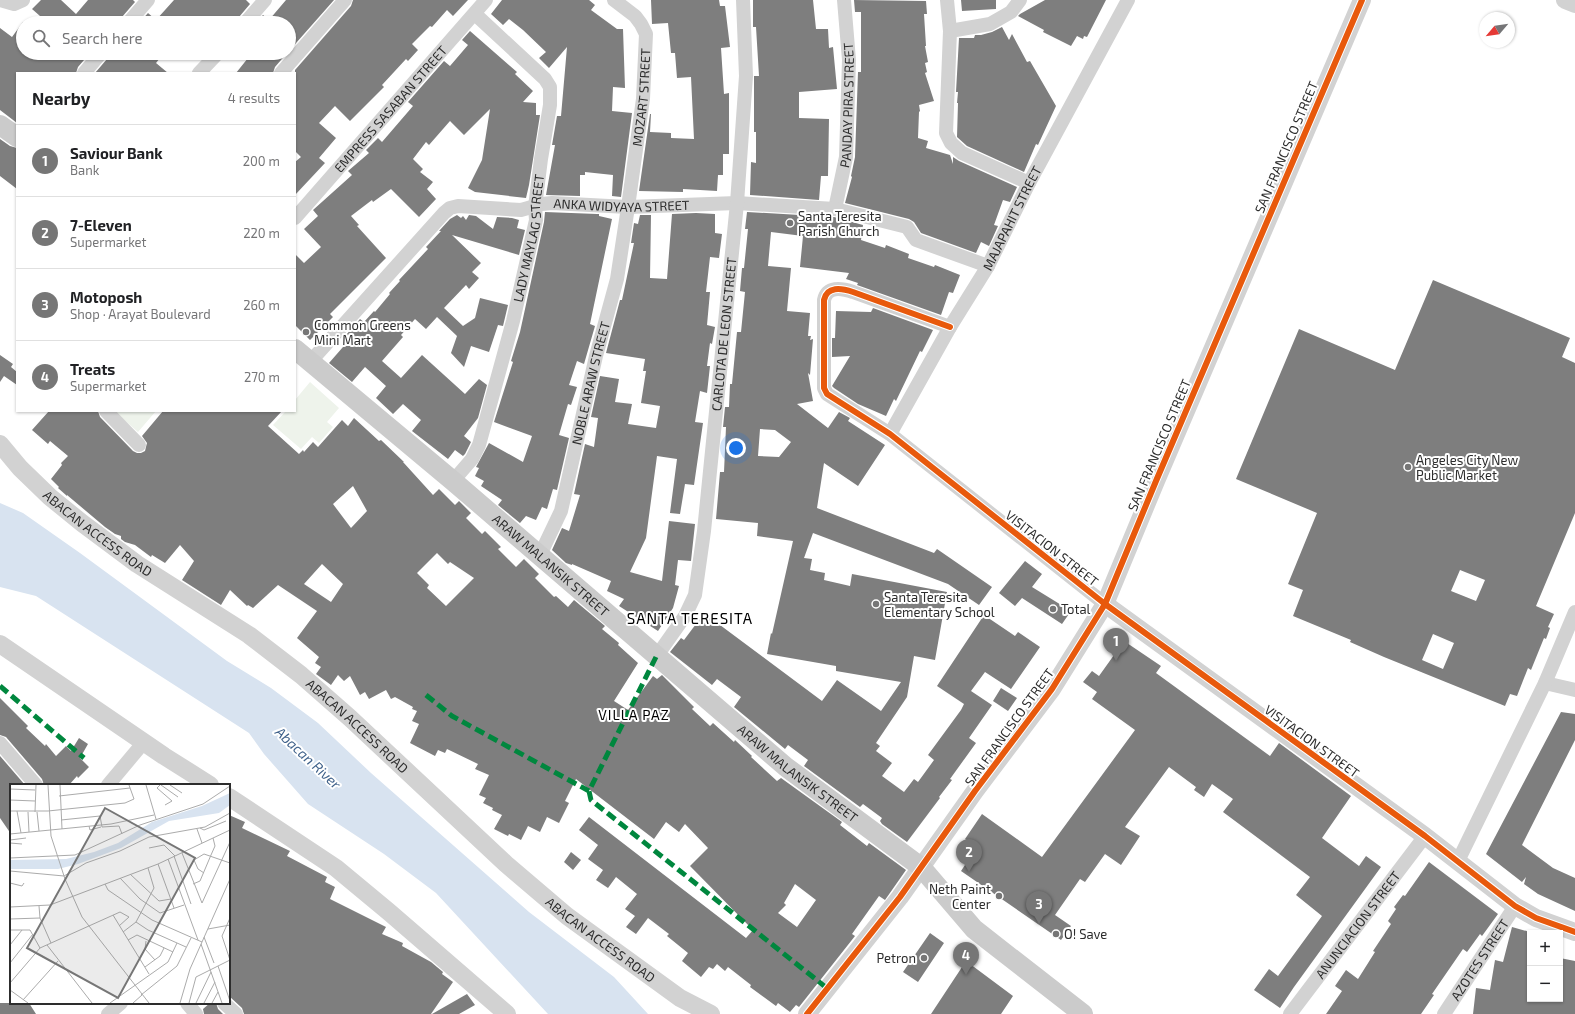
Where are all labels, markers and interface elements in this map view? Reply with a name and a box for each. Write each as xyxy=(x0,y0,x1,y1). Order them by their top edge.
north arrow xyxy=(1479,12,1515,48)
search box xyxy=(16,16,296,60)
icon: search xyxy=(30,27,52,49)
text: Search here xyxy=(62,29,143,47)
street label: EMPRESS SASABAN STREET xyxy=(331,42,451,176)
street label: PANDAY PIRA STREET xyxy=(836,42,857,169)
street label: MOZART STREET xyxy=(629,47,653,147)
street label: SAN FRANCISCO STREET xyxy=(1251,78,1321,215)
text: Nearby xyxy=(32,88,90,108)
text: 4 results xyxy=(228,90,280,106)
text: Saviour Bank xyxy=(70,144,163,162)
text: 1 xyxy=(42,153,48,169)
text: 200 m xyxy=(243,153,280,169)
text: Bank xyxy=(70,162,99,178)
street label: MAJAPAHIT STREET xyxy=(979,163,1045,273)
street label: LADY MAYLAG STREET xyxy=(510,173,547,304)
street label: ANKA WIDYAYA STREET xyxy=(553,195,690,215)
place label: Santa Teresita Parish Church xyxy=(798,208,882,239)
text: 7-Eleven xyxy=(70,216,132,234)
marker: Santa Teresita Parish Church xyxy=(785,218,795,228)
text: 2 xyxy=(41,225,49,241)
text: 220 m xyxy=(243,225,280,241)
text: Supermarket xyxy=(70,234,147,250)
street label: CARLOTA DE LEON STREET xyxy=(708,256,740,412)
text: Motoposh xyxy=(70,288,142,306)
text: 3 xyxy=(41,297,49,313)
text: 260 m xyxy=(243,297,280,313)
text: Shop · Arayat Boulevard xyxy=(70,306,211,322)
place label: Common Greens Mini Mart xyxy=(314,317,411,348)
street label: NOBLE ARAW STREET xyxy=(568,319,613,446)
marker: Common Greens Mini Mart xyxy=(301,327,311,337)
text: Treats xyxy=(70,360,115,378)
text: 4 xyxy=(41,369,49,385)
text: 270 m xyxy=(244,369,280,385)
street label: SAN FRANCISCO STREET xyxy=(1124,376,1194,513)
text: Supermarket xyxy=(70,378,147,394)
your location xyxy=(726,438,746,458)
place label: Angeles City New Public Market xyxy=(1416,452,1518,483)
marker: Angeles City New Public Market xyxy=(1403,462,1413,472)
street label: ABACAN ACCESS ROAD xyxy=(40,487,155,580)
street label: VISITACION STREET xyxy=(1002,507,1102,589)
street label: ARAW MALANSIK STREET xyxy=(489,511,613,620)
place label: Santa Teresita Elementary School xyxy=(884,589,995,620)
marker: Santa Teresita Elementary School xyxy=(871,599,881,609)
place label: Total xyxy=(1061,601,1091,617)
marker: Total xyxy=(1048,604,1058,614)
district label: SANTA TERESITA xyxy=(627,609,753,627)
pin: 1 xyxy=(1103,628,1129,661)
street label: SAN FRANCISCO STREET xyxy=(961,665,1057,789)
street label: ABACAN ACCESS ROAD xyxy=(303,675,412,776)
street label: VISITACION STREET xyxy=(1261,701,1363,781)
district label: VILLA PAZ xyxy=(598,706,670,723)
street label: ARAW MALANSIK STREET xyxy=(734,721,861,826)
water label: Abacan River xyxy=(271,722,345,793)
inset map xyxy=(10,784,230,1004)
pin: 2 xyxy=(956,839,982,872)
street label: ANUNCIACION STREET xyxy=(1312,868,1404,982)
place label: Neth Paint Center xyxy=(929,881,991,912)
marker: Neth Paint Center xyxy=(994,891,1004,901)
pin: 3 xyxy=(1026,891,1052,924)
street label: ABACAN ACCESS ROAD xyxy=(543,894,658,985)
street label: AZOTES STREET xyxy=(1447,916,1512,1003)
place label: O! Save xyxy=(1064,926,1107,942)
marker: O! Save xyxy=(1051,929,1061,939)
map controls xyxy=(1527,930,1563,1002)
button: + xyxy=(1527,930,1563,966)
pin: 4 xyxy=(953,942,979,975)
place label: Petron xyxy=(876,950,916,966)
marker: Petron xyxy=(919,953,929,963)
button: − xyxy=(1527,966,1563,1002)

